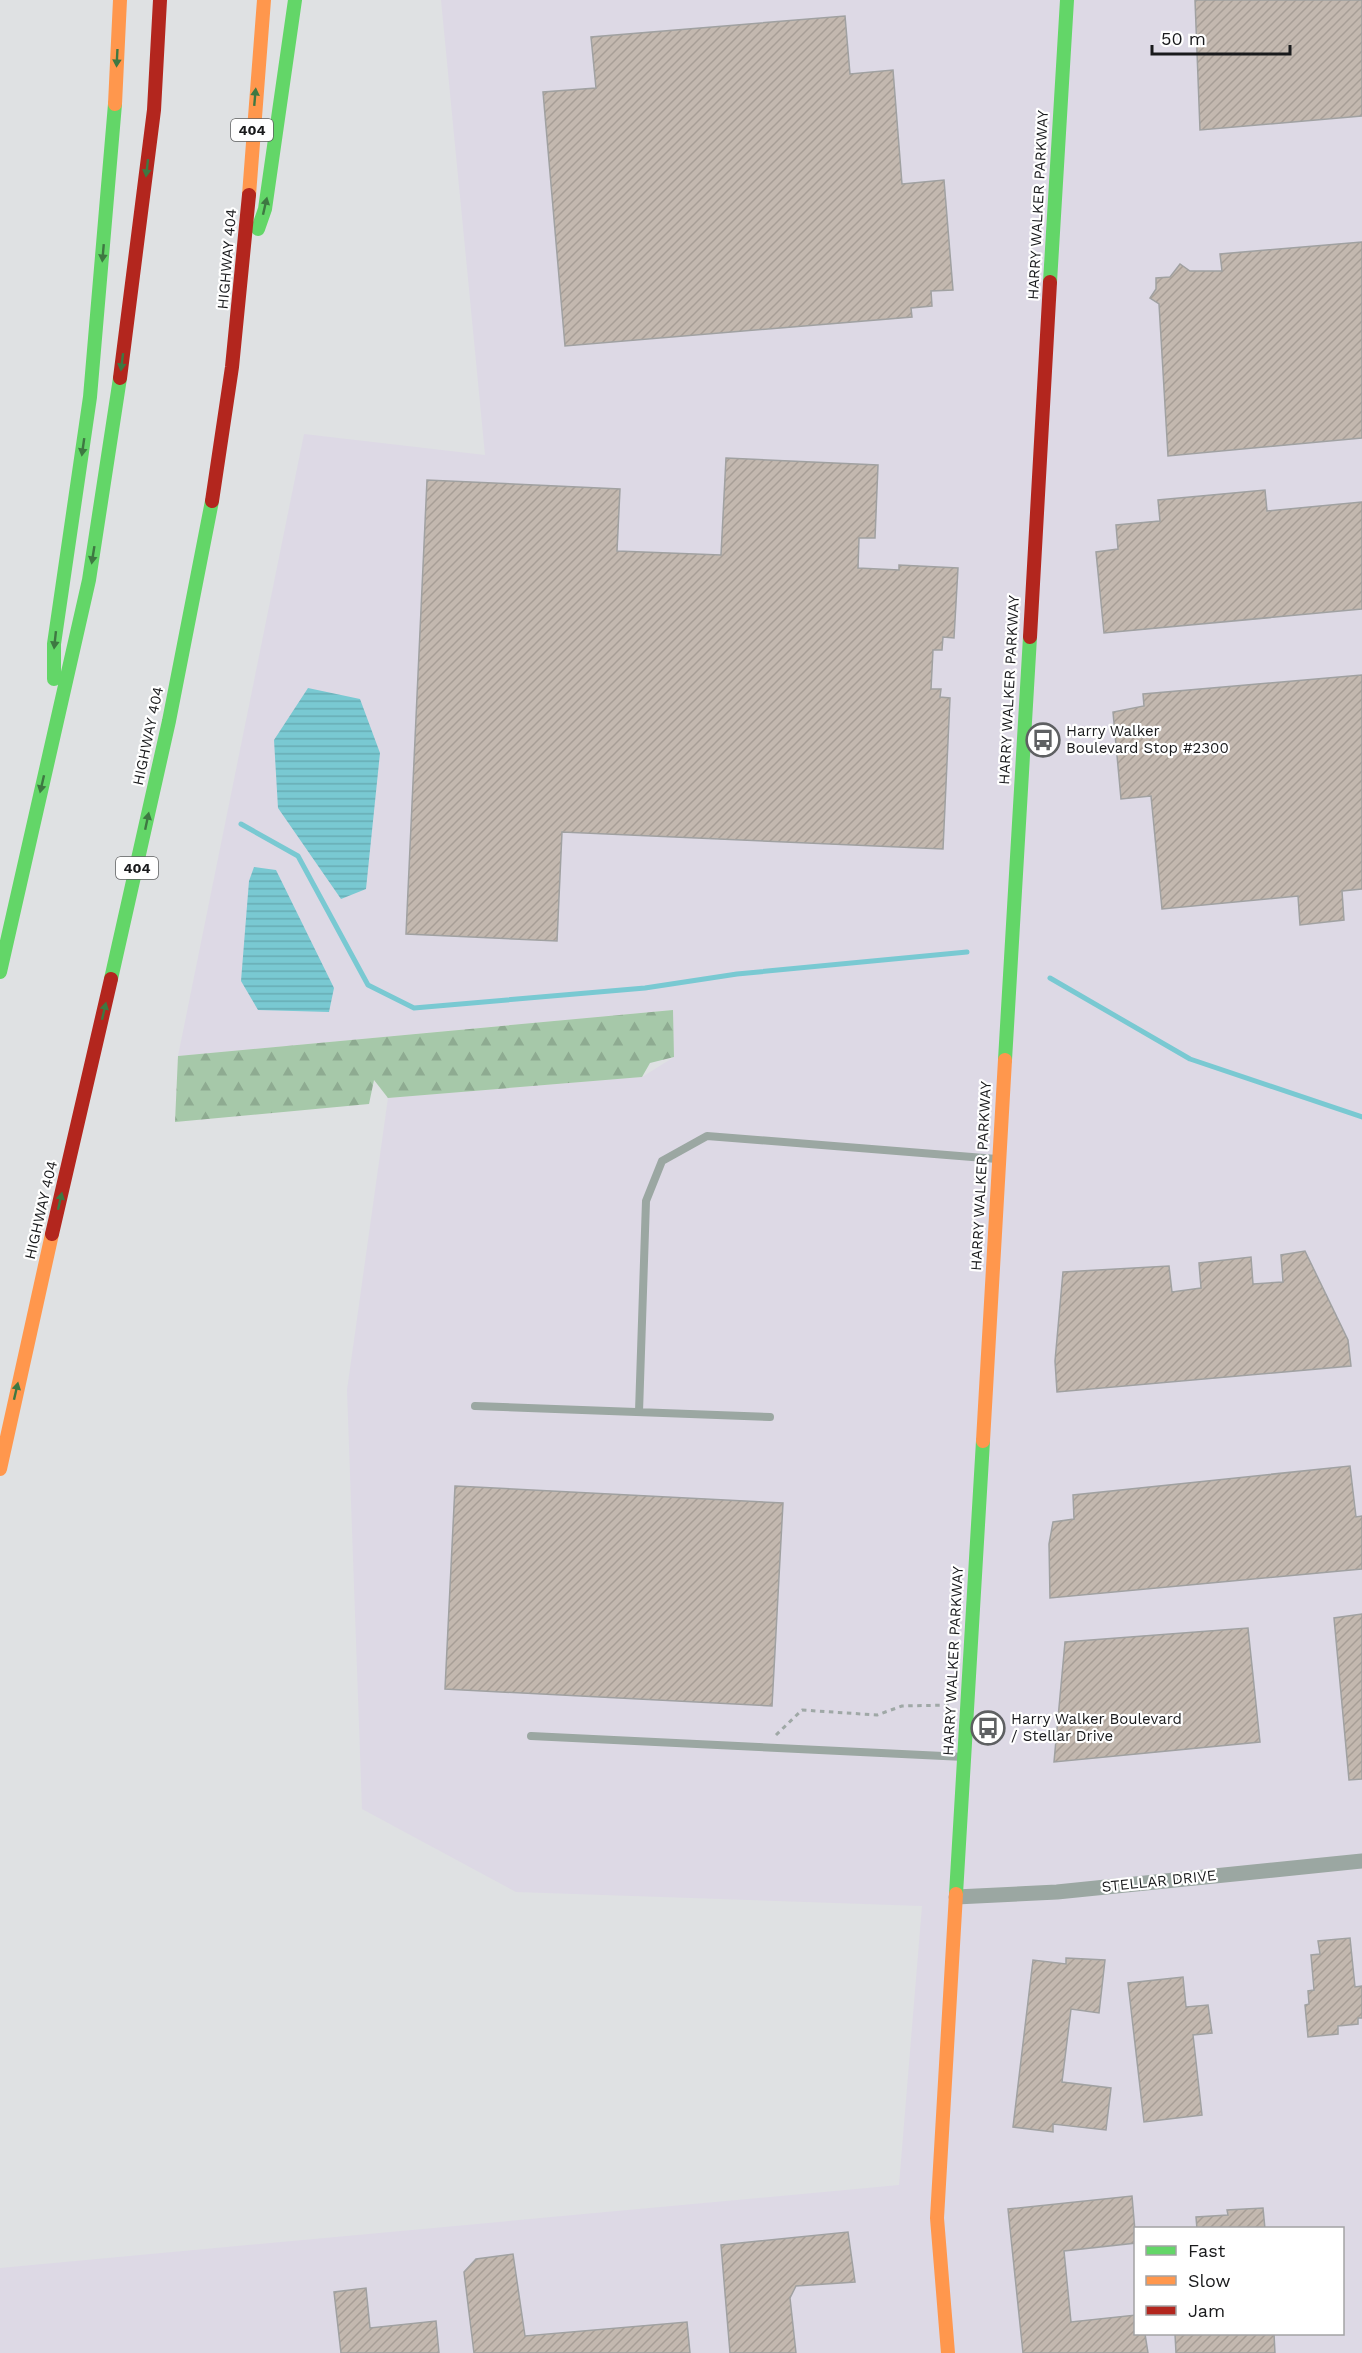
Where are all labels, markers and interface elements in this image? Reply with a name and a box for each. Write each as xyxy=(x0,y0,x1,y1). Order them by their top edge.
scale bar xyxy=(1152,18,1290,56)
text: 50 m xyxy=(1161,28,1206,49)
one-way arrow xyxy=(112,49,122,68)
one-way arrow xyxy=(250,88,260,107)
street label: HARRY WALKER PARKWAY xyxy=(1024,109,1052,300)
road number: 404 xyxy=(231,119,273,141)
one-way arrow xyxy=(142,159,152,178)
one-way arrow xyxy=(261,196,270,215)
street label: HIGHWAY 404 xyxy=(214,208,240,310)
one-way arrow xyxy=(98,243,108,262)
one-way arrow xyxy=(118,352,127,371)
one-way arrow xyxy=(78,437,87,456)
one-way arrow xyxy=(88,545,97,564)
street label: HARRY WALKER PARKWAY xyxy=(995,594,1023,785)
one-way arrow xyxy=(50,630,60,649)
street label: HIGHWAY 404 xyxy=(129,685,167,787)
bus stop icon: Harry Walker Boulevard Stop #2300 xyxy=(1025,722,1061,758)
place label: Harry Walker Boulevard Stop #2300 xyxy=(1066,722,1229,757)
one-way arrow xyxy=(36,775,46,794)
one-way arrow xyxy=(143,812,152,831)
road number: 404 xyxy=(116,857,158,879)
one-way arrow xyxy=(99,1002,109,1021)
street label: HARRY WALKER PARKWAY xyxy=(967,1080,995,1271)
street label: HIGHWAY 404 xyxy=(21,1159,61,1261)
one-way arrow xyxy=(55,1192,65,1211)
one-way arrow xyxy=(12,1382,22,1401)
street label: HARRY WALKER PARKWAY xyxy=(939,1565,967,1756)
bus stop icon: Harry Walker Boulevard / Stellar Drive xyxy=(970,1710,1006,1746)
place label: Harry Walker Boulevard / Stellar Drive xyxy=(1011,1710,1182,1745)
street label: STELLAR DRIVE xyxy=(1101,1866,1217,1896)
legend xyxy=(1134,2227,1344,2335)
text: Fast xyxy=(1188,2240,1226,2261)
text: Slow xyxy=(1188,2270,1231,2291)
text: Jam xyxy=(1188,2300,1225,2321)

